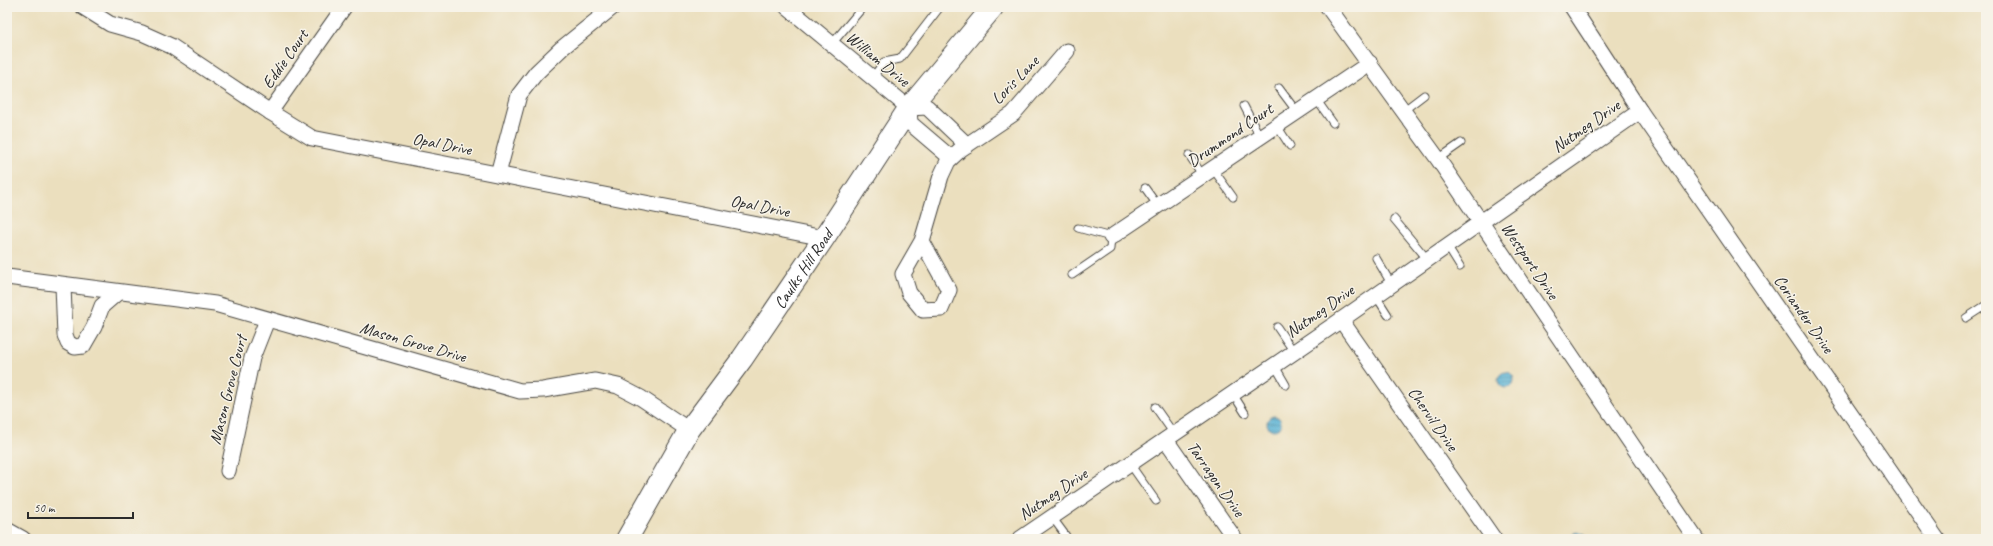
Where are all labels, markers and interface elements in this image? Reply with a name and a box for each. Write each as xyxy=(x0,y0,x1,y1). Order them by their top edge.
street label: Eddie Court xyxy=(257,24,314,93)
street label: William Drive xyxy=(842,27,915,92)
street label: Loris Lane xyxy=(987,50,1044,109)
street label: Nutmeg Drive xyxy=(1548,94,1625,157)
street label: Drummond Court xyxy=(1183,97,1279,171)
street label: Opal Drive xyxy=(411,128,475,160)
street label: Opal Drive xyxy=(729,190,793,222)
street label: Westport Drive xyxy=(1497,219,1564,305)
street label: Caulks Hill Road xyxy=(769,223,839,313)
street label: Coriander Drive xyxy=(1769,271,1839,358)
street label: Nutmeg Drive xyxy=(1282,279,1359,342)
street label: Mason Grove Drive xyxy=(358,317,470,368)
street label: Mason Grove Court xyxy=(204,331,252,447)
street label: Chervil Drive xyxy=(1403,383,1464,456)
street label: Tarragon Drive xyxy=(1182,437,1250,522)
street label: Nutmeg Drive xyxy=(1015,462,1093,525)
scale bar xyxy=(28,494,133,520)
text: 50 m xyxy=(34,500,56,516)

